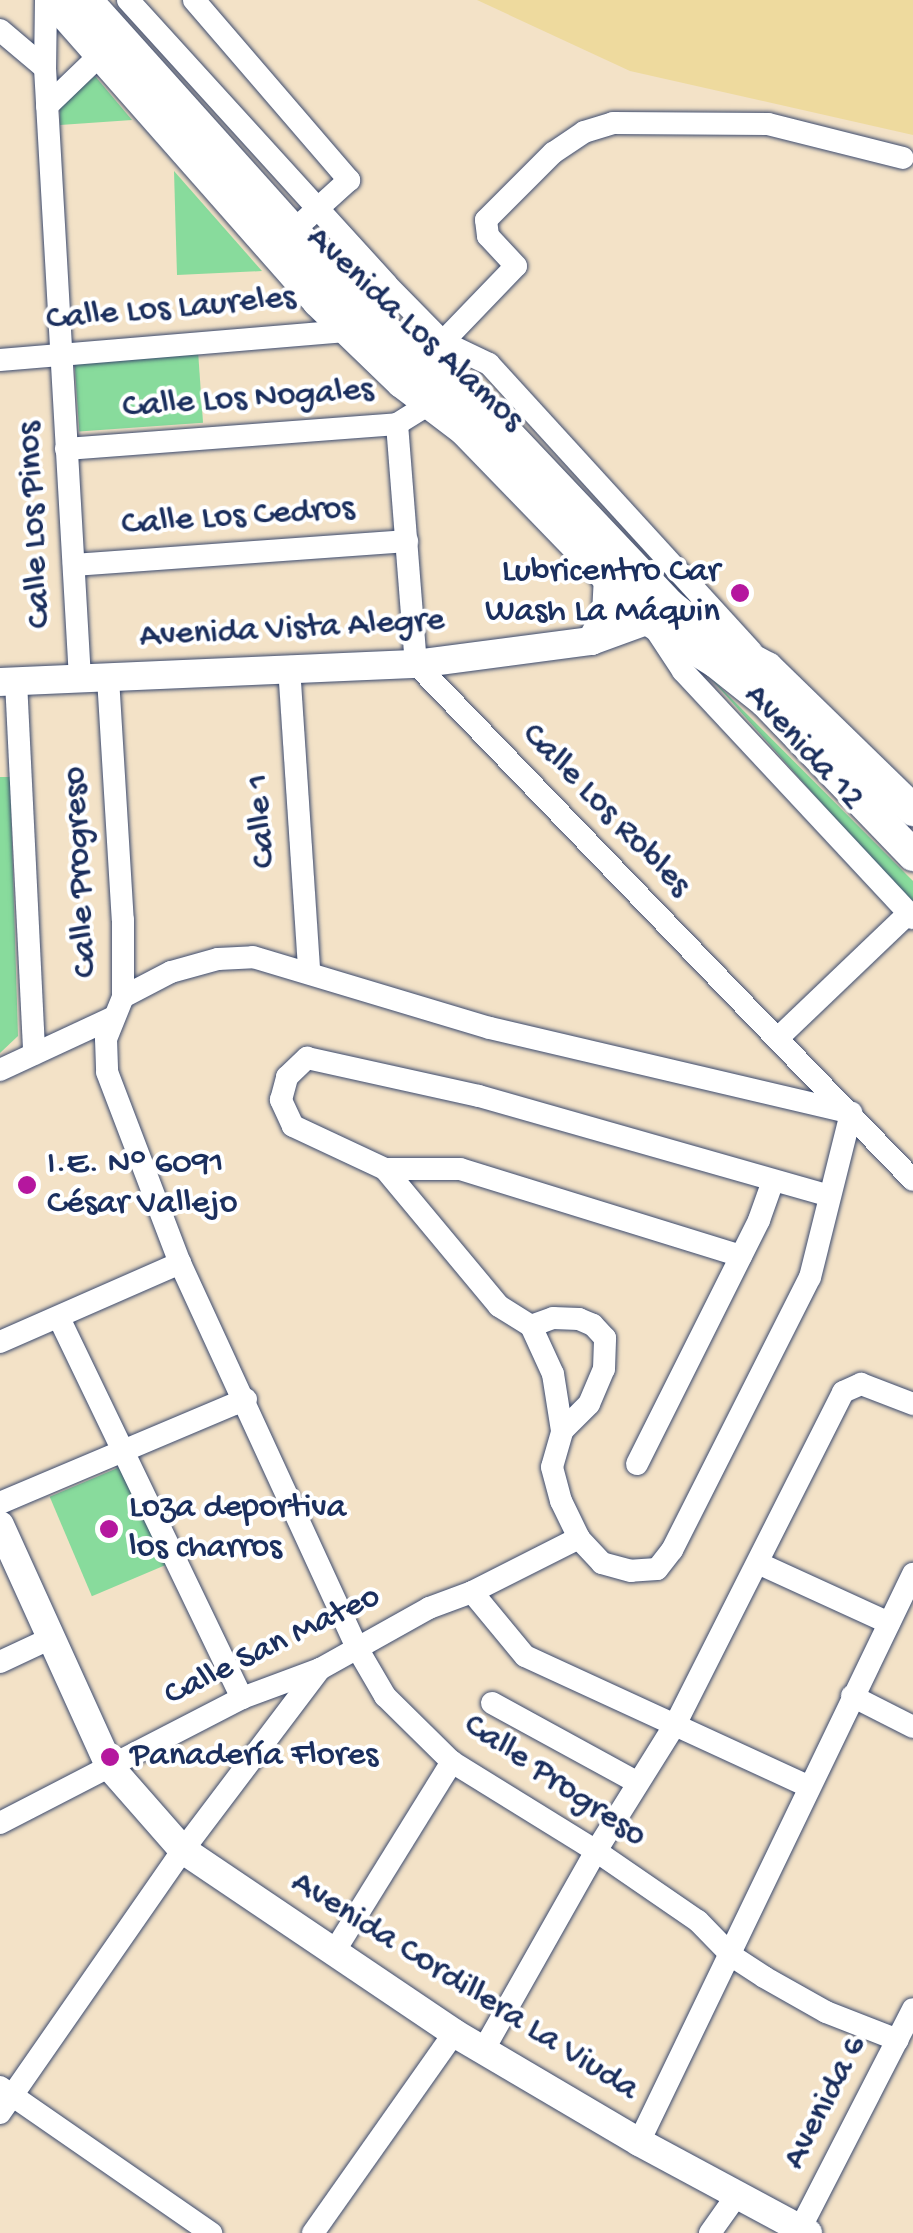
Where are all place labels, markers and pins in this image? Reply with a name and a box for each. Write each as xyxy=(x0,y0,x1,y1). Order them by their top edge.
place label: Lubricentro Car Wash La Máquin xyxy=(485,552,720,634)
marker: Lubricentro Car Wash La Máquin xyxy=(729,582,751,604)
place label: I.E. N° 6091 César Vallejo xyxy=(47,1144,238,1226)
marker: I.E. N° 6091 César Vallejo xyxy=(16,1174,38,1196)
place label: Loza deportiva los charros xyxy=(129,1488,346,1570)
marker: Loza deportiva los charros xyxy=(98,1518,120,1540)
place label: Panadería Flores xyxy=(130,1736,378,1778)
marker: Panadería Flores xyxy=(99,1746,121,1768)

